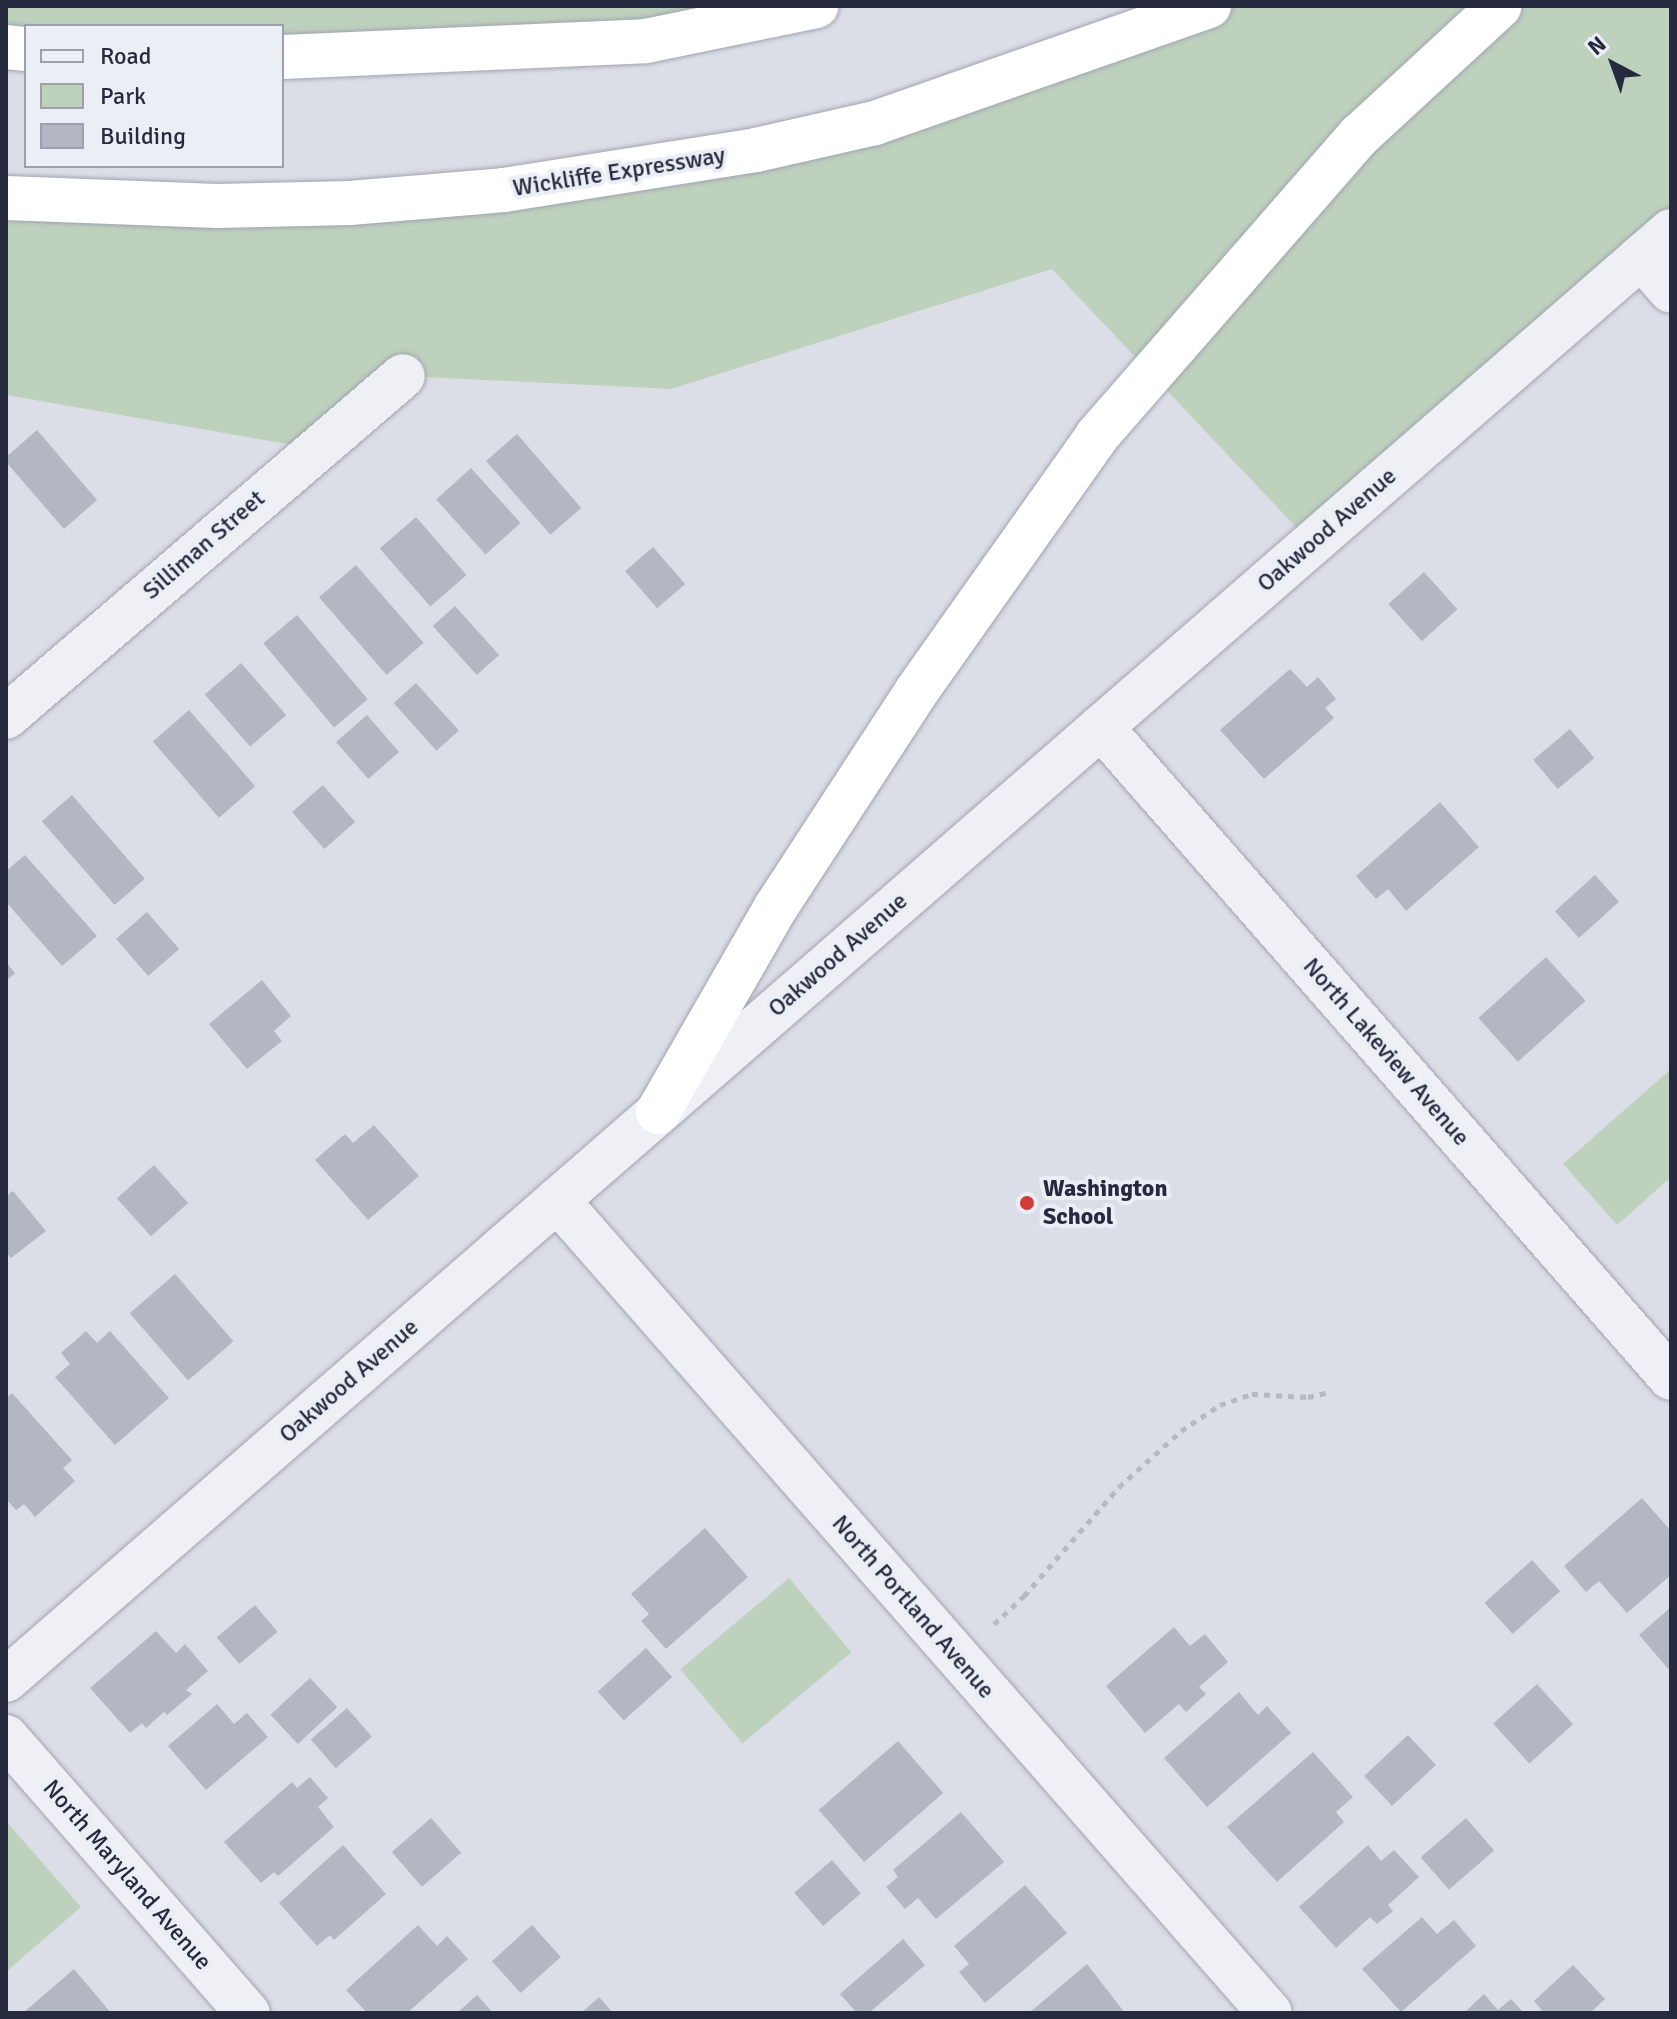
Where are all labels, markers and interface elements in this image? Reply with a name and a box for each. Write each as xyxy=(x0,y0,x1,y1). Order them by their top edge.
legend xyxy=(24,24,284,168)
north arrow xyxy=(1573,24,1653,104)
text: N xyxy=(1582,30,1612,61)
text: Road xyxy=(100,41,151,71)
text: Park xyxy=(100,81,146,111)
text: Building xyxy=(100,121,186,151)
street label: Wickliffe Expressway xyxy=(511,141,727,203)
street label: Oakwood Avenue xyxy=(1252,462,1402,598)
street label: Silliman Street xyxy=(137,484,271,606)
street label: Oakwood Avenue xyxy=(763,887,913,1023)
street label: North Lakeview Avenue xyxy=(1297,952,1475,1152)
place label: Washington School xyxy=(1043,1175,1168,1231)
marker: Washington School xyxy=(1018,1194,1036,1212)
street label: Oakwood Avenue xyxy=(274,1313,424,1449)
street label: North Portland Avenue xyxy=(826,1509,1000,1705)
street label: North Maryland Avenue xyxy=(37,1774,217,1976)

